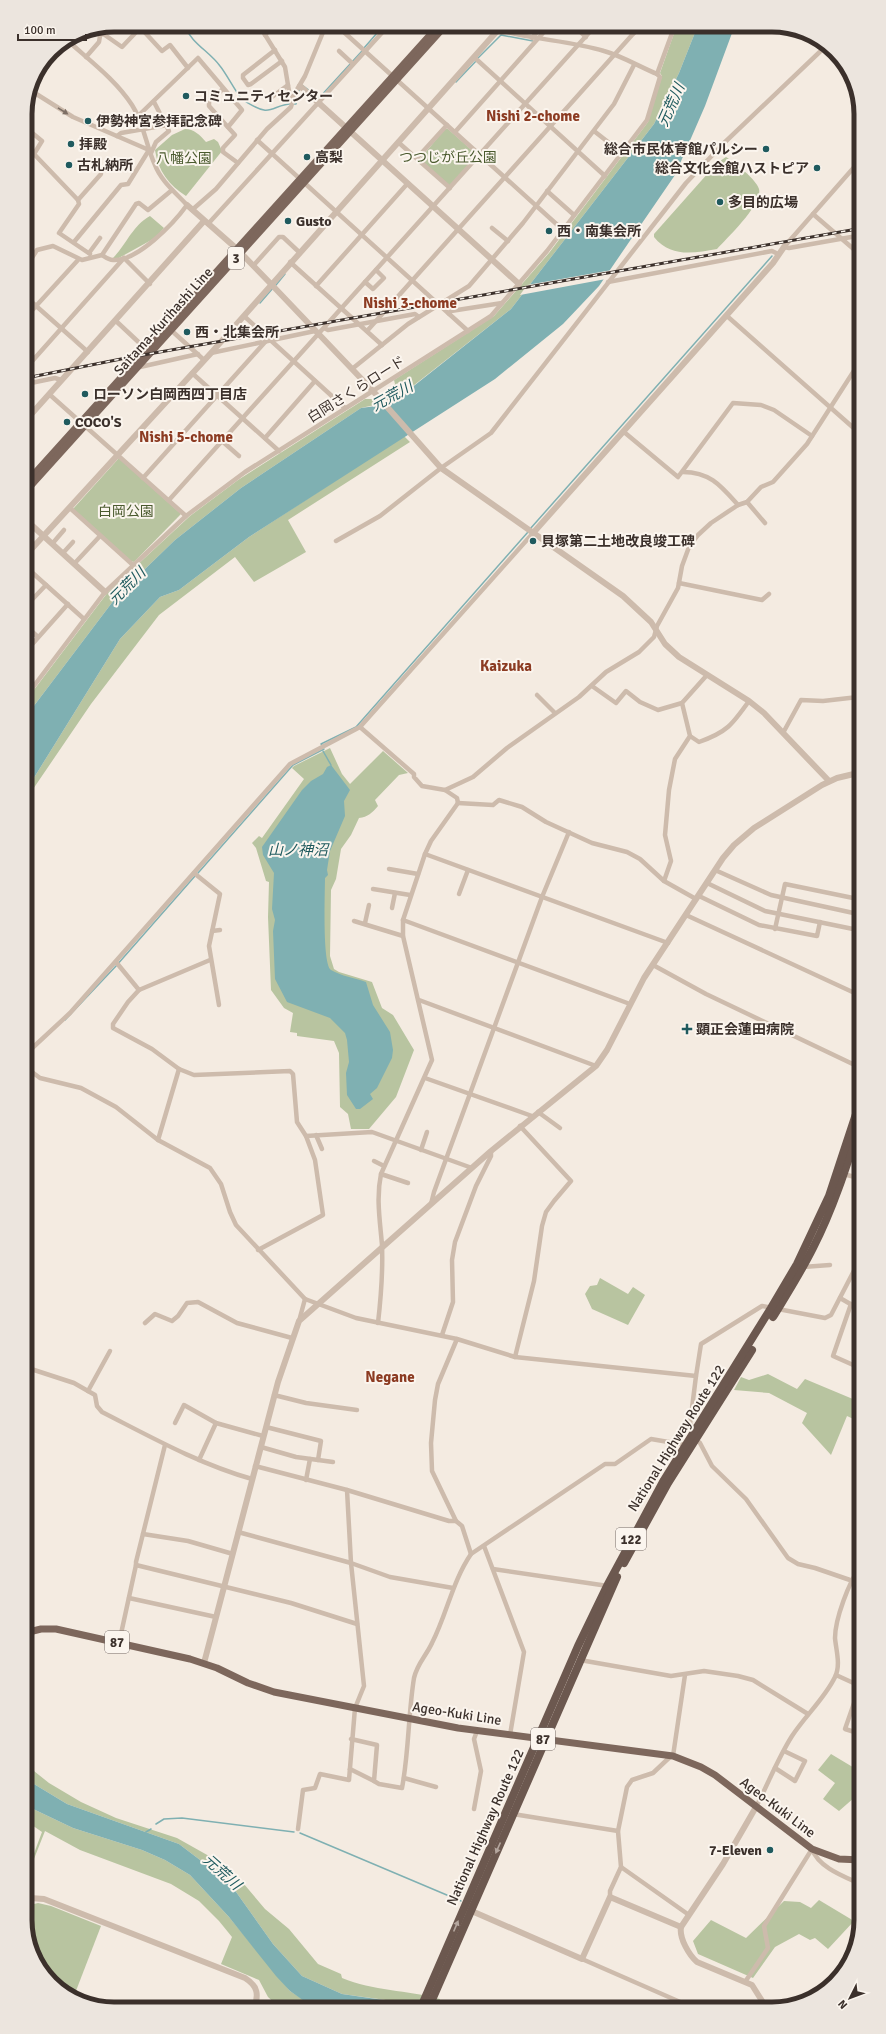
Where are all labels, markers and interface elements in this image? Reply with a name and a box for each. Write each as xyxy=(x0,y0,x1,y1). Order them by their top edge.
scale bar xyxy=(18,16,86,42)
text: 100 m xyxy=(24,23,56,38)
water label: 元荒川 xyxy=(654,79,689,129)
place label: コミュニティセンター xyxy=(194,88,333,105)
marker: コミュニティセンター xyxy=(181,91,191,101)
one-way arrow xyxy=(57,107,68,114)
district label: Nishi 2-chome xyxy=(486,107,580,125)
place label: 伊勢神宮参拝記念碑 xyxy=(96,113,222,130)
marker: 伊勢神宮参拝記念碑 xyxy=(83,116,93,126)
place label: 拝殿 xyxy=(79,136,107,153)
marker: 拝殿 xyxy=(66,139,76,149)
place label: 総合市民体育館パルシー xyxy=(604,141,758,158)
marker: 総合市民体育館パルシー xyxy=(761,144,771,154)
place label: 高梨 xyxy=(315,149,343,166)
park label: つつじが丘公園 xyxy=(399,149,497,166)
park label: 八幡公園 xyxy=(156,150,212,167)
marker: 高梨 xyxy=(302,152,312,162)
place label: 古札納所 xyxy=(77,157,133,174)
marker: 古札納所 xyxy=(64,160,74,170)
place label: 総合文化会館ハストピア xyxy=(655,160,809,177)
marker: 総合文化会館ハストピア xyxy=(812,163,822,173)
place label: 多目的広場 xyxy=(728,194,798,211)
marker: 多目的広場 xyxy=(715,197,725,207)
place label: Gusto xyxy=(296,213,332,230)
marker: Gusto xyxy=(283,216,293,226)
place label: 西・南集会所 xyxy=(557,223,641,240)
marker: 西・南集会所 xyxy=(544,226,554,236)
road number: 3 xyxy=(228,247,244,269)
street label: Saitama-Kurihashi Line xyxy=(110,264,216,379)
district label: Nishi 3-chome xyxy=(363,294,457,312)
place label: 西・北集会所 xyxy=(195,324,279,341)
marker: 西・北集会所 xyxy=(182,327,192,337)
street label: 白岡さくらロード xyxy=(304,353,408,426)
water label: 元荒川 xyxy=(368,376,418,415)
place label: ローソン白岡西四丁目店 xyxy=(93,386,247,403)
marker: ローソン白岡西四丁目店 xyxy=(80,389,90,399)
place label: COCO'S xyxy=(75,414,122,431)
marker: COCO'S xyxy=(62,417,72,427)
district label: Nishi 5-chome xyxy=(139,428,233,446)
park label: 白岡公園 xyxy=(98,503,154,520)
place label: 貝塚第二土地改良竣工碑 xyxy=(541,533,695,550)
marker: 貝塚第二土地改良竣工碑 xyxy=(528,536,538,546)
water label: 元荒川 xyxy=(105,562,151,608)
district label: Kaizuka xyxy=(480,657,532,675)
water label: 山ノ神沼 xyxy=(268,841,330,859)
place label: 顕正会蓮田病院 xyxy=(696,1021,794,1038)
marker: 顕正会蓮田病院 xyxy=(681,1023,693,1035)
street label: National Highway Route 122 xyxy=(624,1362,729,1515)
district label: Negane xyxy=(365,1368,415,1386)
road number: 122 xyxy=(616,1528,646,1550)
road number: 87 xyxy=(105,1631,129,1653)
street label: Ageo-Kuki Line xyxy=(411,1698,503,1729)
road number: 87 xyxy=(531,1728,555,1750)
street label: National Highway Route 122 xyxy=(443,1746,528,1908)
street label: Ageo-Kuki Line xyxy=(737,1774,819,1841)
place label: 7-Eleven xyxy=(709,1842,762,1859)
one-way arrow xyxy=(494,1843,500,1855)
marker: 7-Eleven xyxy=(765,1845,775,1855)
water label: 元荒川 xyxy=(199,1850,246,1895)
one-way arrow xyxy=(453,1920,459,1931)
north arrow xyxy=(830,1978,870,2018)
text: N xyxy=(836,1997,850,2012)

